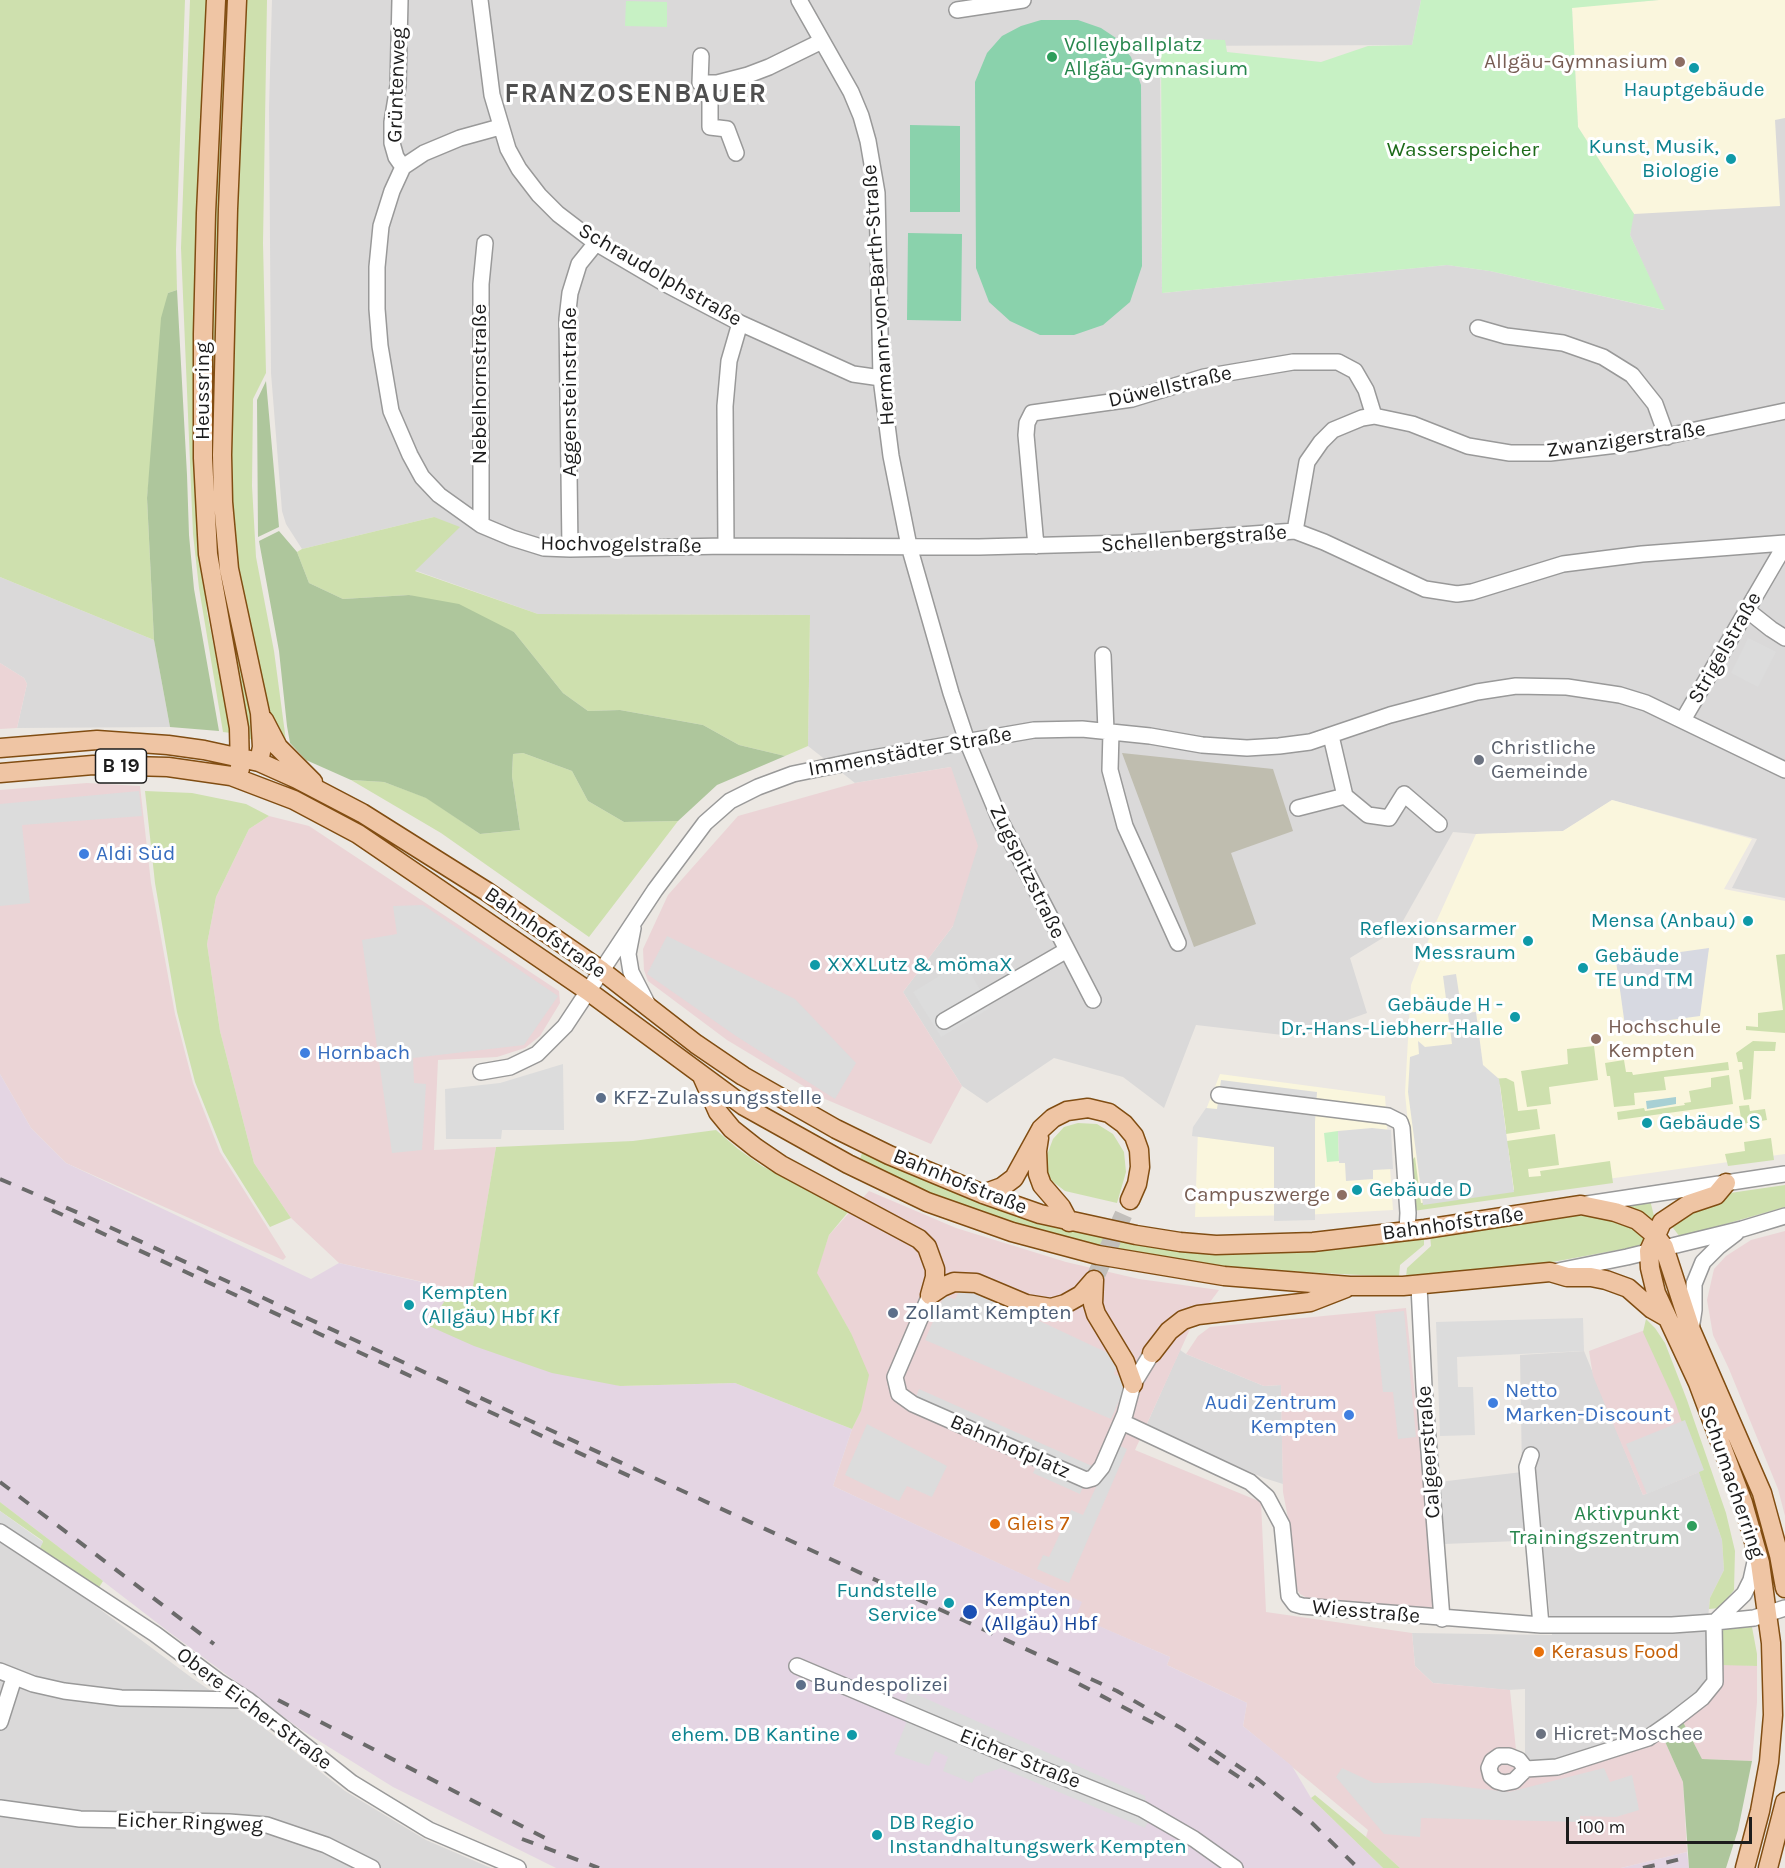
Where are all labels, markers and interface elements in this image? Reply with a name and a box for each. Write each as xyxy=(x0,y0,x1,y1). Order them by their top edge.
street label: Grüntenweg xyxy=(382,27,412,143)
place label: Volleyballplatz Allgäu-Gymnasium xyxy=(1064,32,1248,82)
place label: Allgäu-Gymnasium xyxy=(1484,49,1668,75)
marker: Volleyballplatz Allgäu-Gymnasium xyxy=(1045,50,1059,64)
marker: Allgäu-Gymnasium xyxy=(1673,55,1687,69)
marker: Hauptgebäude xyxy=(1687,61,1701,75)
place label: Hauptgebäude xyxy=(1623,77,1765,103)
district label: FRANZOSENBAUER xyxy=(504,78,768,110)
place label: Kunst, Musik, Biologie xyxy=(1589,134,1719,184)
park label: Wasserspeicher xyxy=(1387,137,1539,163)
marker: Kunst, Musik, Biologie xyxy=(1724,152,1738,166)
street label: Hermann-von-Barth-Straße xyxy=(857,164,901,426)
street label: Schraudolphstraße xyxy=(574,218,746,332)
street label: Nebelhornstraße xyxy=(467,304,493,464)
street label: Aggensteinstraße xyxy=(557,307,583,477)
street label: Heussring xyxy=(190,342,216,440)
street label: Düwellstraße xyxy=(1106,361,1234,413)
street label: Zwanzigerstraße xyxy=(1545,416,1707,464)
street label: Schellenbergstraße xyxy=(1100,520,1288,558)
street label: Hochvogelstraße xyxy=(540,531,702,559)
street label: Strigelstraße xyxy=(1683,588,1767,708)
street label: Immenstädter Straße xyxy=(806,722,1014,782)
place label: Christliche Gemeinde xyxy=(1491,735,1596,785)
road number: B 19 xyxy=(96,749,146,783)
marker: Christliche Gemeinde xyxy=(1472,753,1486,767)
street label: Zugspitzstraße xyxy=(984,801,1070,943)
place label: Aldi Süd xyxy=(96,841,175,867)
marker: Aldi Süd xyxy=(77,847,91,861)
street label: Bahnhofstraße xyxy=(479,882,611,984)
place label: Mensa (Anbau) xyxy=(1591,908,1736,934)
marker: Mensa (Anbau) xyxy=(1741,914,1755,928)
place label: Reflexionsarmer Messraum xyxy=(1359,916,1516,966)
marker: Reflexionsarmer Messraum xyxy=(1521,934,1535,948)
place label: Gebäude TE und TM xyxy=(1595,943,1693,993)
place label: XXXLutz & mömaX xyxy=(827,952,1013,978)
marker: XXXLutz & mömaX xyxy=(808,958,822,972)
marker: Gebäude TE und TM xyxy=(1576,961,1590,975)
place label: Gebäude H - Dr.-Hans-Liebherr-Halle xyxy=(1280,992,1503,1042)
marker: Gebäude H - Dr.-Hans-Liebherr-Halle xyxy=(1508,1010,1522,1024)
place label: Hochschule Kempten xyxy=(1608,1014,1721,1064)
marker: Hochschule Kempten xyxy=(1589,1032,1603,1046)
place label: Hornbach xyxy=(317,1040,410,1066)
marker: Hornbach xyxy=(298,1046,312,1060)
place label: KFZ-Zulassungsstelle xyxy=(613,1085,822,1111)
marker: KFZ-Zulassungsstelle xyxy=(594,1091,608,1105)
place label: Gebäude S xyxy=(1659,1110,1761,1136)
marker: Gebäude S xyxy=(1640,1116,1654,1130)
street label: Bahnhofstraße xyxy=(889,1144,1031,1220)
place label: Gebäude D xyxy=(1369,1177,1472,1203)
place label: Campuszwerge xyxy=(1184,1182,1330,1208)
marker: Gebäude D xyxy=(1350,1183,1364,1197)
marker: Campuszwerge xyxy=(1335,1188,1349,1202)
street label: Bahnhofstraße xyxy=(1381,1202,1525,1246)
place label: Kempten (Allgäu) Hbf Kf xyxy=(421,1280,559,1330)
marker: Kempten (Allgäu) Hbf Kf xyxy=(402,1298,416,1312)
place label: Zollamt Kempten xyxy=(905,1300,1072,1326)
marker: Zollamt Kempten xyxy=(886,1306,900,1320)
place label: Netto Marken-Discount xyxy=(1505,1378,1671,1428)
street label: Calgeerstraße xyxy=(1412,1385,1446,1519)
place label: Audi Zentrum Kempten xyxy=(1205,1390,1337,1440)
marker: Netto Marken-Discount xyxy=(1486,1396,1500,1410)
street label: Schumacherring xyxy=(1694,1402,1770,1562)
marker: Audi Zentrum Kempten xyxy=(1342,1408,1356,1422)
street label: Bahnhofplatz xyxy=(946,1409,1074,1485)
place label: Aktivpunkt Trainingszentrum xyxy=(1510,1501,1680,1551)
place label: Gleis 7 xyxy=(1007,1511,1069,1537)
marker: Gleis 7 xyxy=(988,1517,1002,1531)
marker: Aktivpunkt Trainingszentrum xyxy=(1685,1519,1699,1533)
place label: Fundstelle Service xyxy=(836,1578,937,1628)
place label: Kempten (Allgäu) Hbf xyxy=(984,1587,1098,1637)
street label: Wiesstraße xyxy=(1311,1595,1421,1629)
marker: Fundstelle Service xyxy=(942,1596,956,1610)
marker: Kempten (Allgäu) Hbf xyxy=(961,1603,979,1621)
place label: Kerasus Food xyxy=(1551,1639,1679,1665)
street label: Obere Eicher Straße xyxy=(171,1642,337,1776)
marker: Kerasus Food xyxy=(1532,1645,1546,1659)
place label: Bundespolizei xyxy=(813,1672,949,1698)
marker: Bundespolizei xyxy=(794,1678,808,1692)
place label: Hicret-Moschee xyxy=(1553,1721,1703,1747)
place label: ehem. DB Kantine xyxy=(671,1722,840,1748)
street label: Eicher Straße xyxy=(956,1723,1084,1795)
marker: Hicret-Moschee xyxy=(1534,1727,1548,1741)
marker: ehem. DB Kantine xyxy=(845,1728,859,1742)
scale bar xyxy=(1569,1805,1755,1843)
street label: Eicher Ringweg xyxy=(116,1808,264,1838)
place label: DB Regio Instandhaltungswerk Kempten xyxy=(889,1810,1187,1860)
text: 100 m xyxy=(1577,1816,1625,1838)
marker: DB Regio Instandhaltungswerk Kempten xyxy=(870,1828,884,1842)

